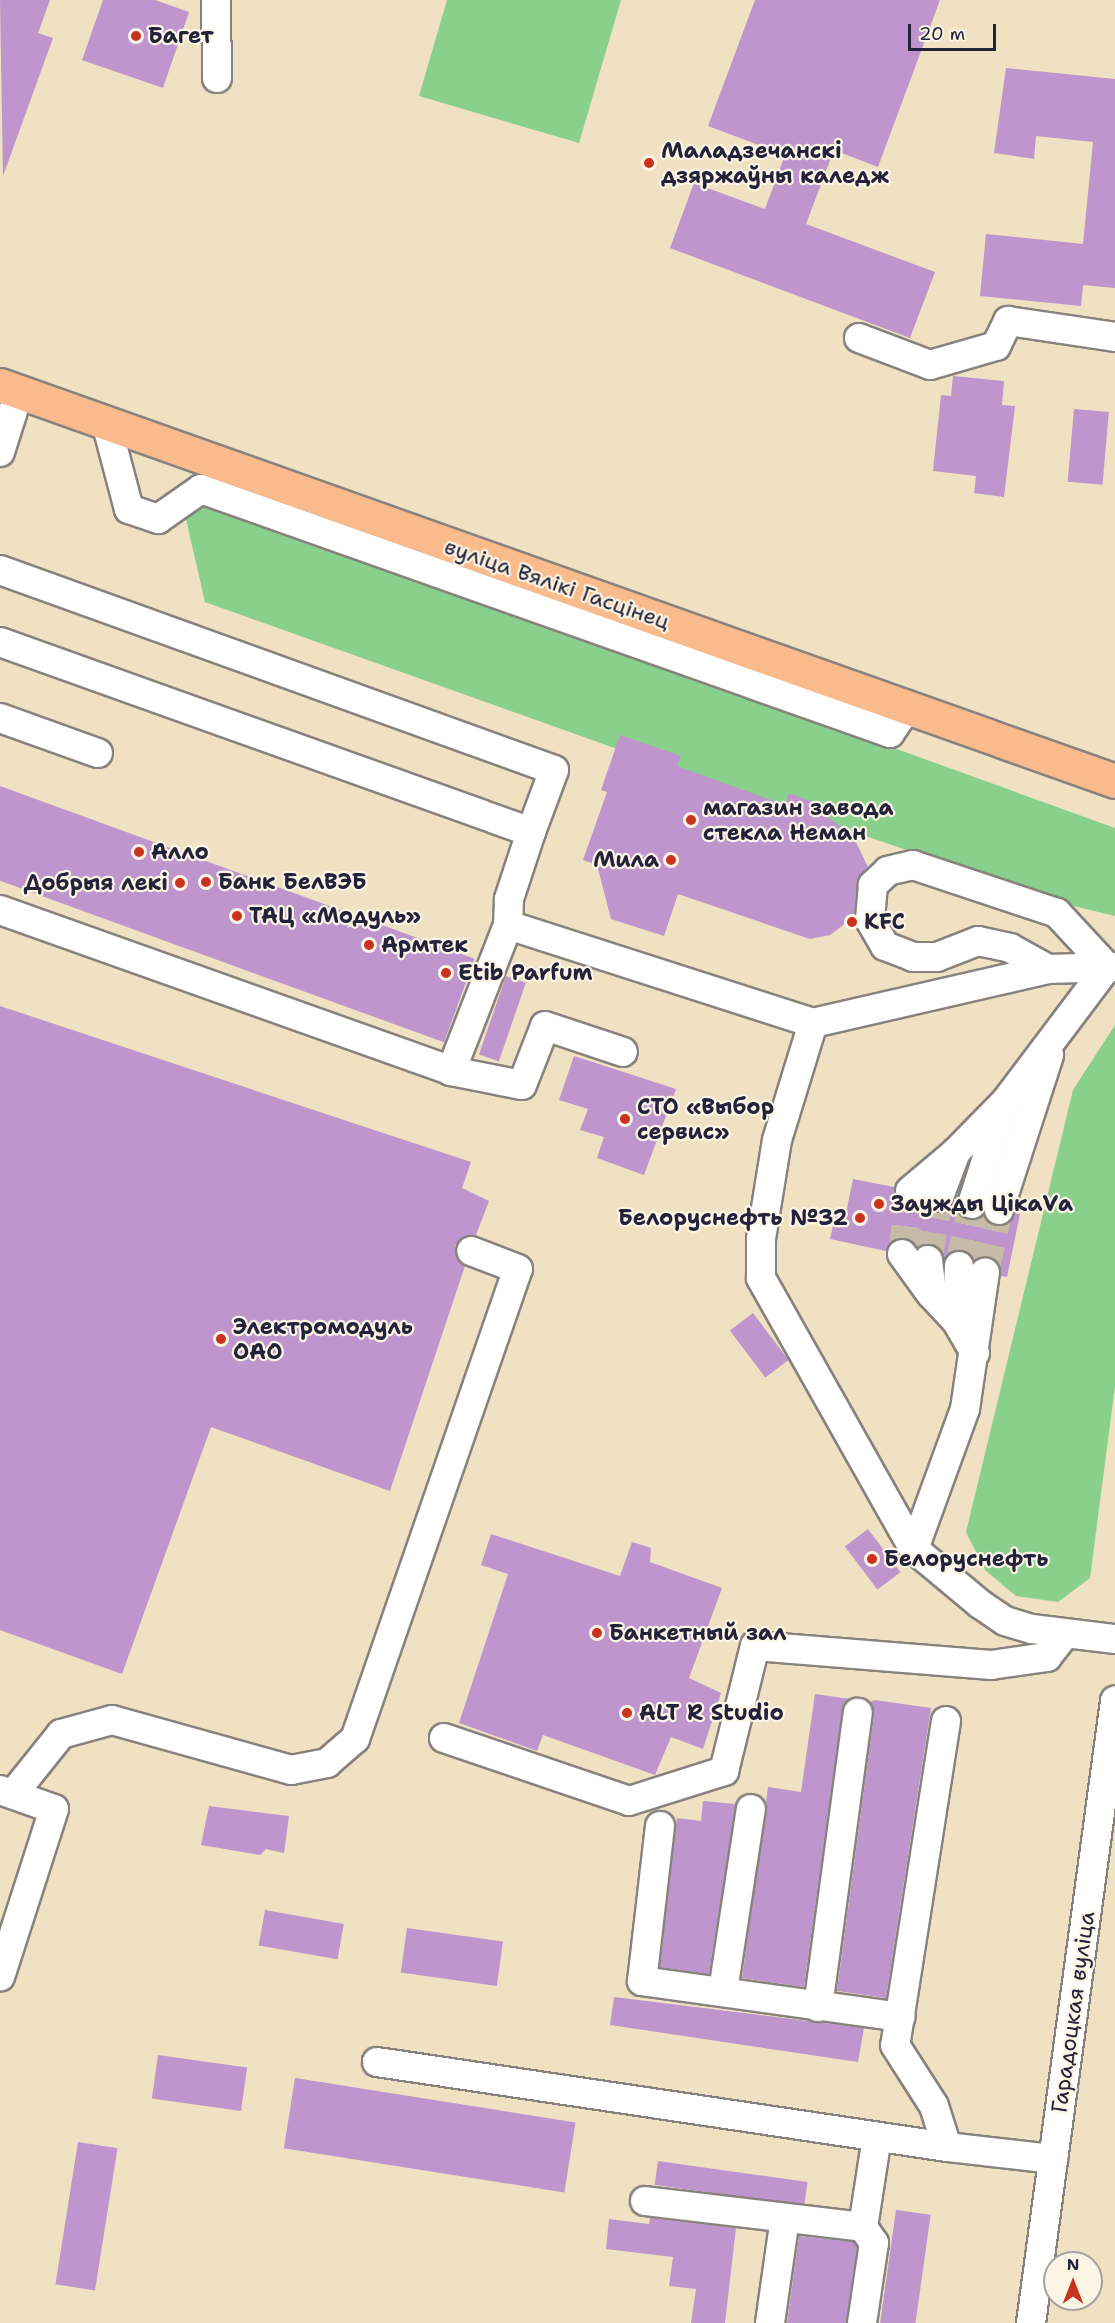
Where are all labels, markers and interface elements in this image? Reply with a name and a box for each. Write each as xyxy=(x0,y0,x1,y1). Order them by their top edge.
scale bar xyxy=(911,12,1000,50)
text: 20 m xyxy=(919,22,965,46)
place label: Багет xyxy=(148,23,214,49)
marker: Багет xyxy=(129,29,143,43)
place label: Маладзечанскі дзяржаўны каледж xyxy=(661,137,889,188)
marker: Маладзечанскі дзяржаўны каледж xyxy=(642,156,656,170)
street label: вуліца Вялікі Гасцінец xyxy=(441,533,673,635)
place label: магазин завода стекла Неман xyxy=(703,794,894,846)
marker: магазин завода стекла Неман xyxy=(684,813,698,827)
place label: Алло xyxy=(151,839,209,865)
marker: Алло xyxy=(132,845,146,859)
place label: Мила xyxy=(593,847,659,873)
marker: Мила xyxy=(664,853,678,867)
place label: Банк БелВЭБ xyxy=(218,869,366,895)
place label: Добрыя лекі xyxy=(24,870,168,896)
marker: Банк БелВЭБ xyxy=(199,875,213,889)
marker: Добрыя лекі xyxy=(173,876,187,890)
place label: ТАЦ «Модуль» xyxy=(249,903,421,929)
marker: ТАЦ «Модуль» xyxy=(230,909,244,923)
place label: KFC xyxy=(864,909,905,935)
marker: KFC xyxy=(845,915,859,929)
place label: Армтек xyxy=(381,932,468,958)
marker: Армтек xyxy=(362,938,376,952)
place label: Etib Parfum xyxy=(458,960,593,986)
marker: Etib Parfum xyxy=(439,966,453,980)
place label: СТО «Выбор сервис» xyxy=(637,1093,774,1144)
marker: СТО «Выбор сервис» xyxy=(618,1112,632,1126)
place label: Заужды ЦікаVа xyxy=(891,1191,1073,1217)
marker: Заужды ЦікаVа xyxy=(872,1197,886,1211)
place label: Белоруснефть №32 xyxy=(618,1205,848,1231)
marker: Белоруснефть №32 xyxy=(853,1211,867,1225)
place label: Электромодуль ОАО xyxy=(233,1313,413,1364)
marker: Электромодуль ОАО xyxy=(214,1332,228,1346)
place label: Белоруснефть xyxy=(884,1546,1048,1572)
marker: Белоруснефть xyxy=(865,1552,879,1566)
place label: Банкетный зал xyxy=(609,1620,786,1646)
marker: Банкетный зал xyxy=(590,1626,604,1640)
place label: ALT R Studio xyxy=(639,1700,784,1726)
marker: ALT R Studio xyxy=(620,1706,634,1720)
street label: Гарадоцкая вуліца xyxy=(1046,1910,1100,2114)
north arrow xyxy=(1043,2251,1103,2311)
text: N xyxy=(1067,2254,1079,2275)

